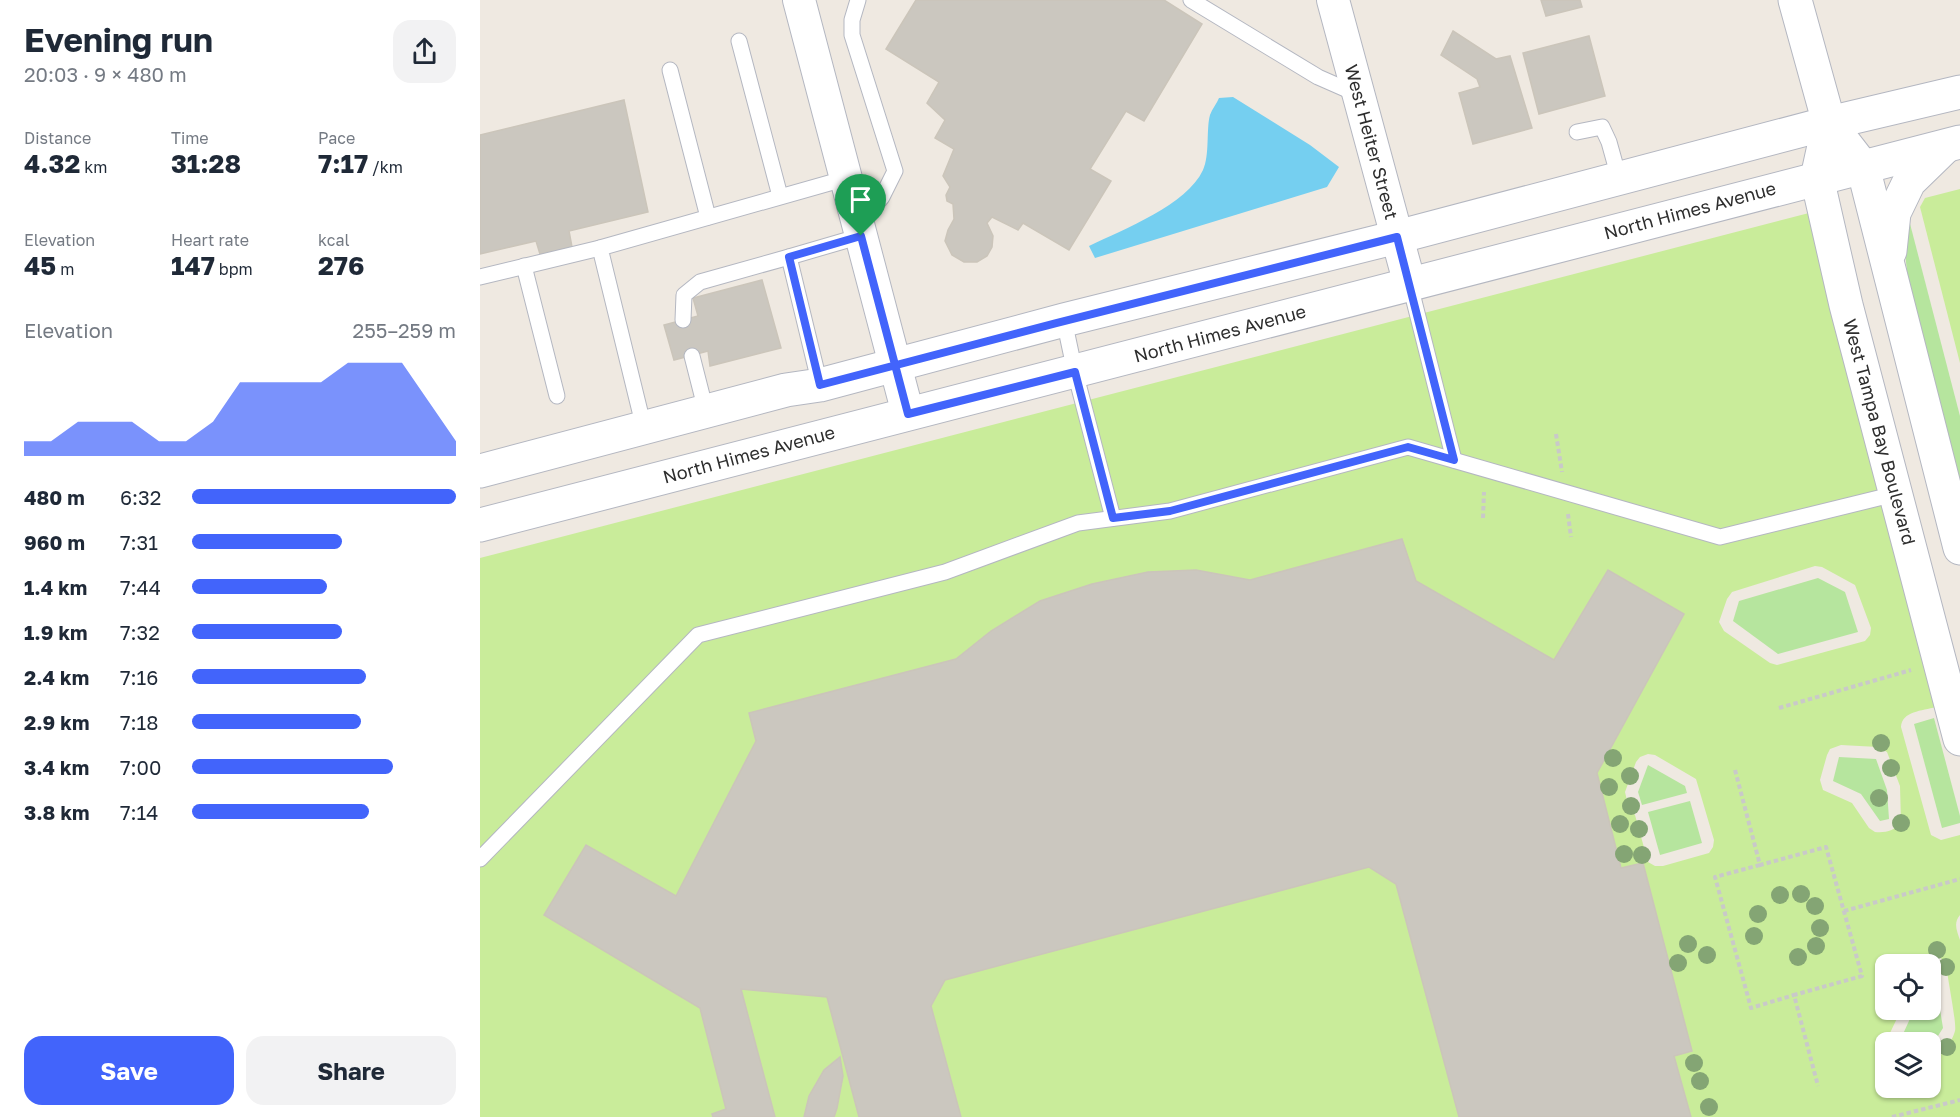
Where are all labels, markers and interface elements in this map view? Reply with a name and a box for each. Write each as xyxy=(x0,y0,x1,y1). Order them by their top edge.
text: Evening run xyxy=(24,20,213,59)
button: share xyxy=(393,20,456,83)
text: 20:03 · 9 × 480 m xyxy=(24,62,187,86)
street label: West Heiter Street xyxy=(1341,62,1403,222)
text: Distance xyxy=(24,128,91,148)
text: Time xyxy=(171,128,209,148)
text: Pace xyxy=(318,128,355,148)
text: 4.32 xyxy=(24,148,80,179)
text: 31:28 xyxy=(171,148,241,179)
text: 7:17 xyxy=(318,148,368,179)
text: km xyxy=(80,157,108,177)
text: /km xyxy=(368,157,403,177)
pin xyxy=(835,174,886,236)
street label: North Himes Avenue xyxy=(1601,176,1778,244)
icon: arrive xyxy=(844,183,877,216)
text: Elevation xyxy=(24,230,95,250)
text: Heart rate xyxy=(171,230,249,250)
text: kcal xyxy=(318,230,350,250)
text: 45 xyxy=(24,250,56,281)
text: 147 xyxy=(171,250,215,281)
text: 276 xyxy=(318,250,365,281)
text: m xyxy=(56,259,74,279)
text: bpm xyxy=(215,259,253,279)
street label: North Himes Avenue xyxy=(1131,299,1308,367)
street label: West Tampa Bay Boulevard xyxy=(1839,316,1921,547)
text: Elevation xyxy=(24,318,113,342)
text: 255–259 m xyxy=(353,318,456,342)
street label: North Himes Avenue xyxy=(660,420,837,488)
text: 480 m xyxy=(24,485,85,509)
text: 6:32 xyxy=(120,485,161,509)
text: 960 m xyxy=(24,530,85,554)
text: 7:31 xyxy=(120,530,158,554)
text: 1.4 km xyxy=(24,575,87,599)
text: 7:44 xyxy=(120,575,161,599)
text: 1.9 km xyxy=(24,620,88,644)
text: 7:32 xyxy=(120,620,160,644)
text: 2.4 km xyxy=(24,665,89,689)
text: 7:16 xyxy=(120,665,158,689)
text: 2.9 km xyxy=(24,710,89,734)
text: 7:18 xyxy=(120,710,159,734)
text: 3.4 km xyxy=(24,755,89,779)
text: 7:00 xyxy=(120,755,161,779)
text: 3.8 km xyxy=(24,800,90,824)
text: 7:14 xyxy=(120,800,159,824)
map controls xyxy=(1875,954,1941,1098)
button: locate xyxy=(1875,954,1941,1020)
button: layers xyxy=(1875,1032,1941,1098)
button: Save xyxy=(24,1036,234,1105)
button: Share xyxy=(246,1036,456,1105)

